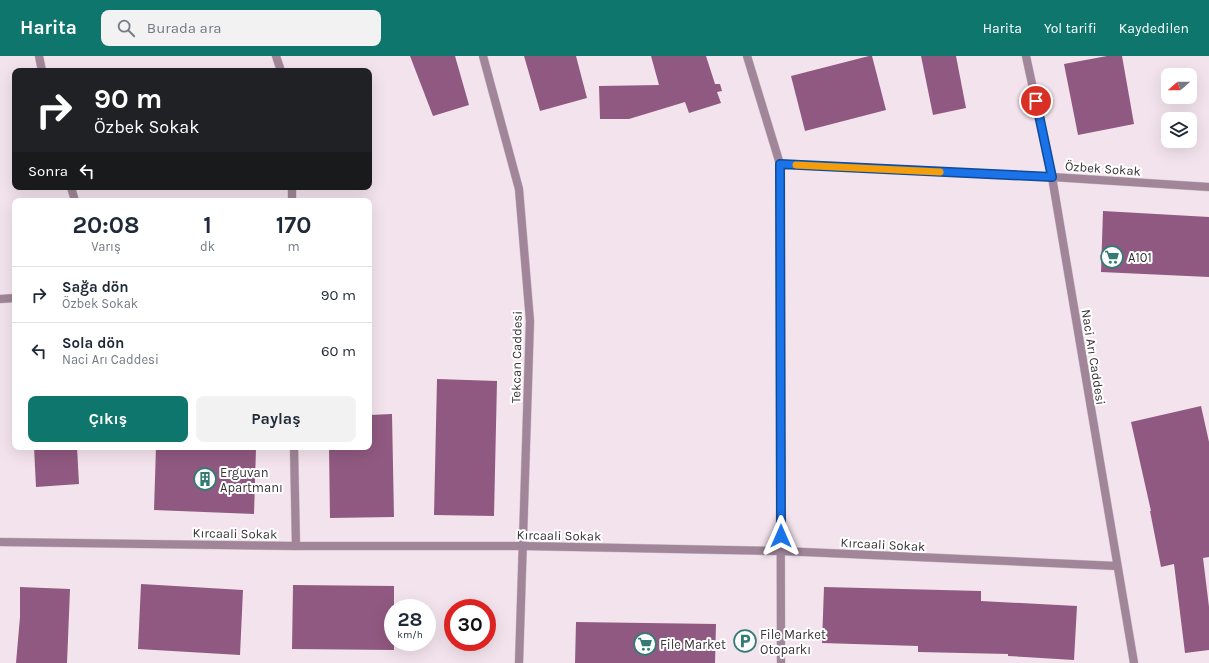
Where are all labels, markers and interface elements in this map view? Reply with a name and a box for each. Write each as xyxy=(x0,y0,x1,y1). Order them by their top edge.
search box xyxy=(101,10,381,46)
text: Harita xyxy=(20,17,77,39)
icon: search xyxy=(115,17,137,39)
text: Burada ara xyxy=(147,19,222,37)
text: Harita xyxy=(983,20,1022,37)
text: Yol tarifi xyxy=(1044,20,1097,37)
text: Kaydedilen xyxy=(1119,20,1189,37)
north arrow xyxy=(1161,68,1197,104)
map controls xyxy=(1161,68,1197,148)
text: 90 m xyxy=(94,82,162,115)
icon: right xyxy=(28,84,80,136)
pin xyxy=(1019,84,1053,118)
icon: arrive xyxy=(1025,90,1047,112)
button: layers xyxy=(1161,112,1197,148)
text: Özbek Sokak xyxy=(94,116,199,138)
street label: Özbek Sokak xyxy=(1064,157,1142,179)
icon: left xyxy=(76,160,98,182)
text: Sonra xyxy=(28,162,68,180)
text: 20:08 xyxy=(73,211,139,239)
text: 1 xyxy=(203,211,212,239)
text: 170 xyxy=(276,211,311,239)
text: Varış xyxy=(91,239,121,254)
text: dk xyxy=(200,239,215,254)
text: m xyxy=(287,239,300,254)
supermarket icon: A101 xyxy=(1099,244,1125,270)
place label: A101 xyxy=(1128,250,1152,265)
text: Sağa dön xyxy=(62,278,129,296)
icon: right xyxy=(28,284,50,306)
text: 90 m xyxy=(321,286,356,304)
text: Özbek Sokak xyxy=(62,296,138,311)
street label: Naci Arı Caddesi xyxy=(1079,308,1108,406)
street label: Tekcan Caddesi xyxy=(508,311,525,403)
text: Sola dön xyxy=(62,334,124,352)
icon: left xyxy=(28,340,50,362)
text: 60 m xyxy=(321,342,356,360)
text: Naci Arı Caddesi xyxy=(62,352,159,367)
button: Çıkış xyxy=(28,396,188,442)
button: Paylaş xyxy=(196,396,356,442)
place label: Erguvan Apartmanı xyxy=(220,465,283,495)
building icon: Erguvan Apartmanı xyxy=(192,466,218,492)
position arrow xyxy=(760,515,802,557)
street label: Kırcaali Sokak xyxy=(192,525,278,542)
street label: Kırcaali Sokak xyxy=(516,527,602,544)
street label: Kırcaali Sokak xyxy=(840,535,926,554)
speed limit sign: 30 xyxy=(444,599,496,651)
text: 28 xyxy=(397,608,423,631)
place label: File Market Otoparkı xyxy=(760,627,826,657)
parking icon: File Market Otoparkı xyxy=(732,628,758,654)
text: km/h xyxy=(397,629,423,641)
supermarket icon: File Market xyxy=(632,631,658,657)
place label: File Market xyxy=(660,637,726,652)

